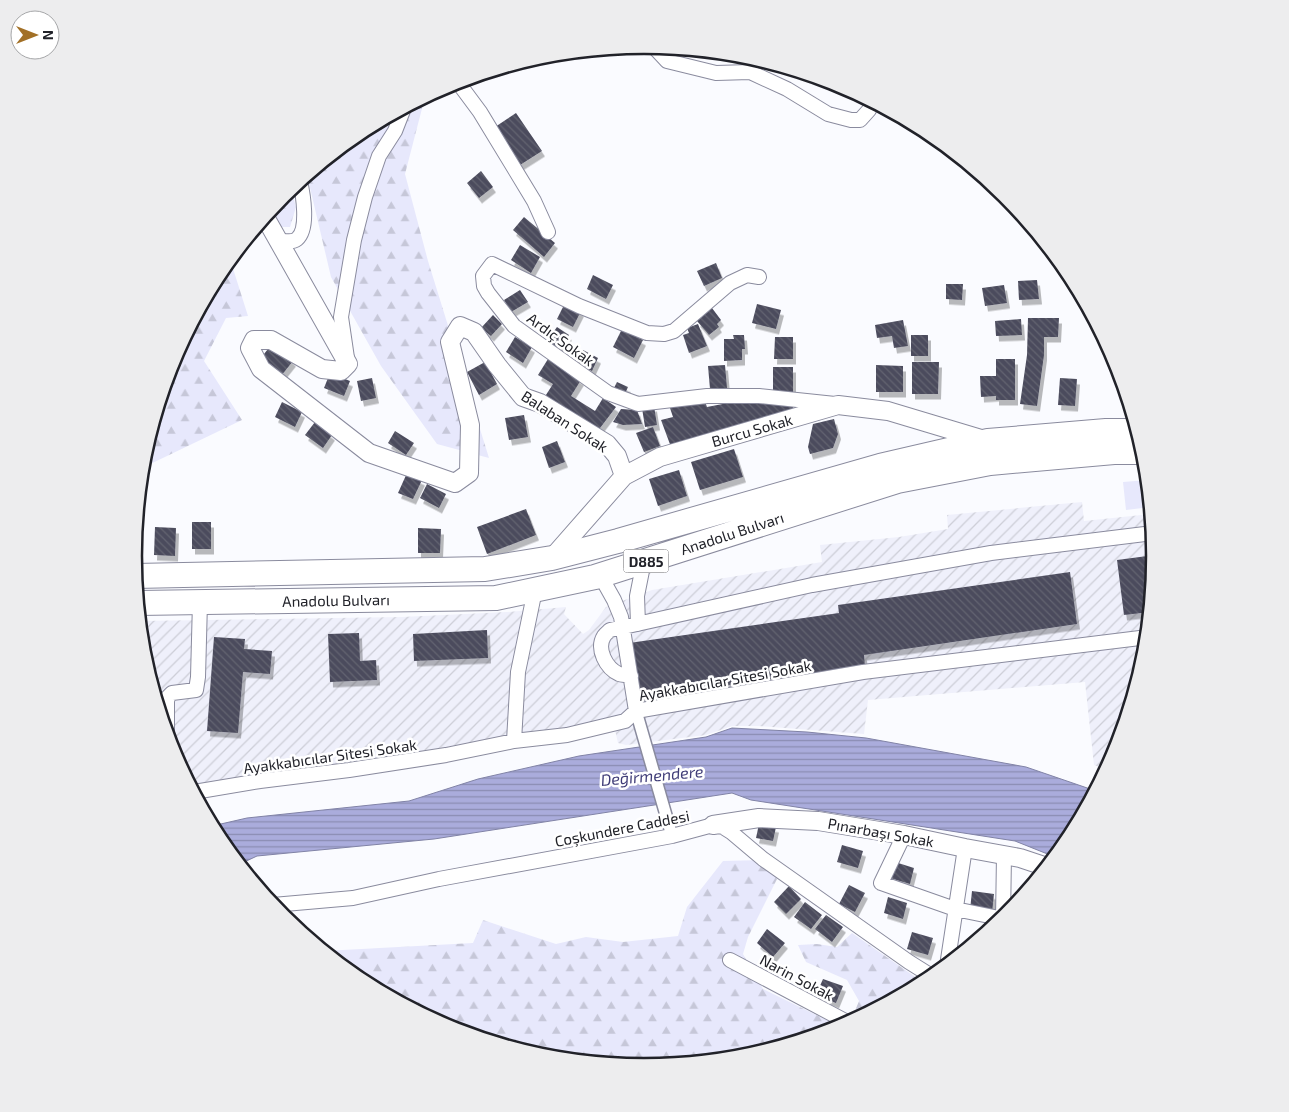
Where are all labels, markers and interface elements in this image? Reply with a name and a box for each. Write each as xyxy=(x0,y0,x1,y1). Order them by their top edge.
north arrow xyxy=(10,10,60,60)
text: N xyxy=(40,30,57,40)
street label: Ardıç Sokak xyxy=(523,309,598,370)
street label: Balaban Sokak xyxy=(518,386,612,456)
street label: Burcu Sokak xyxy=(709,410,795,450)
street label: Anadolu Bulvarı xyxy=(678,508,786,558)
road number: D885 xyxy=(624,550,668,572)
street label: Anadolu Bulvarı xyxy=(282,590,390,610)
street label: Ayakkabıcılar Sitesi Sokak xyxy=(637,656,813,704)
street label: Ayakkabıcılar Sitesi Sokak xyxy=(242,735,418,777)
water label: Değirmendere xyxy=(600,761,705,789)
street label: Coşkundere Caddesi xyxy=(553,806,691,851)
street label: Pınarbaşı Sokak xyxy=(826,814,936,851)
street label: Narin Sokak xyxy=(757,950,837,1004)

